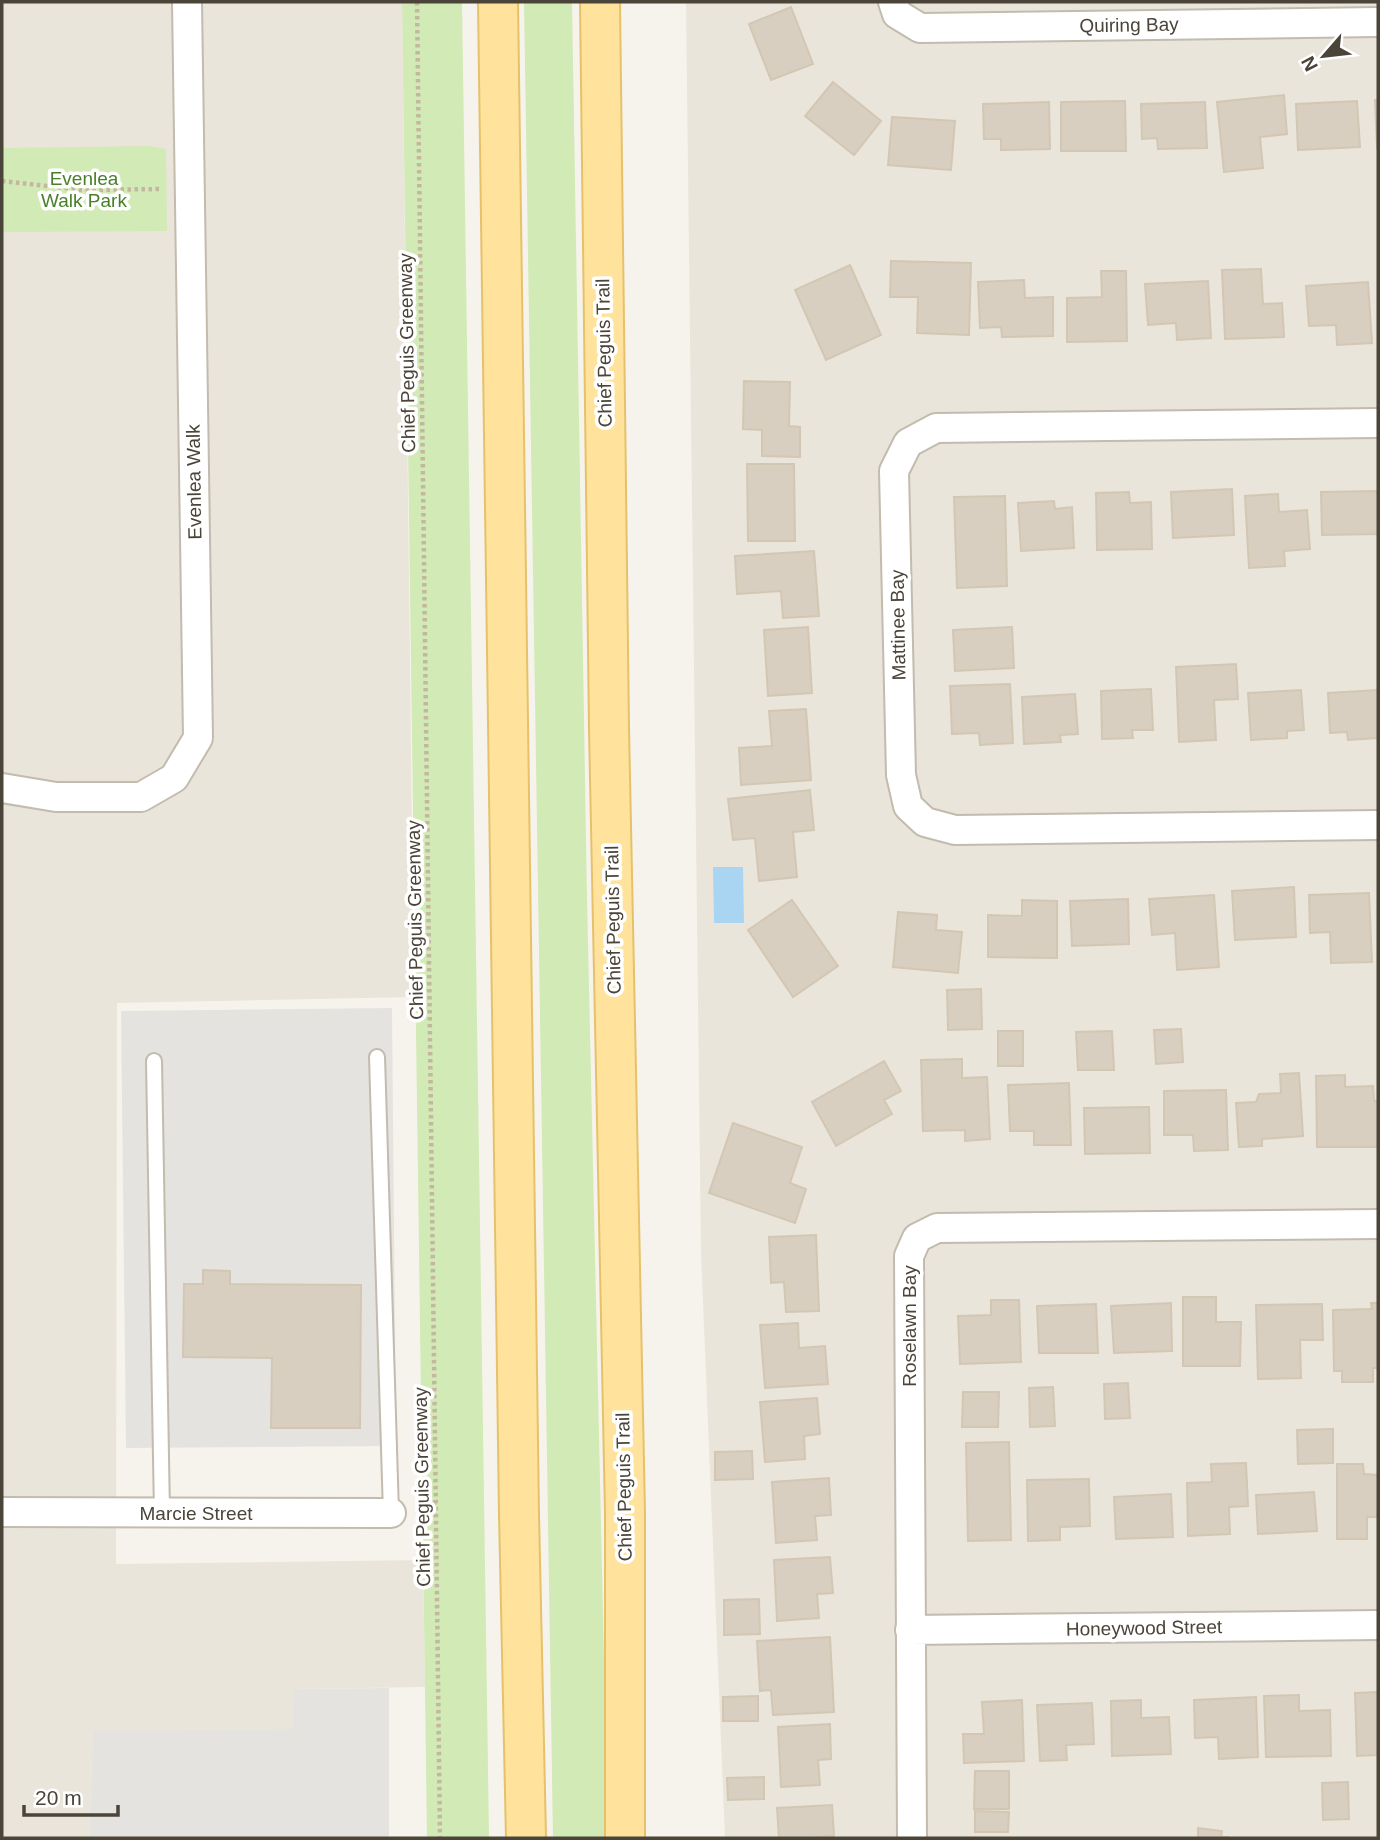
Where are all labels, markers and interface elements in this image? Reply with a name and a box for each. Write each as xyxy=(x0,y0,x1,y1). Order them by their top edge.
street label: Quiring Bay xyxy=(1079,14,1179,36)
north arrow xyxy=(1289,21,1359,91)
text: N xyxy=(1297,53,1322,75)
park label: Evenlea Walk Park xyxy=(41,168,127,211)
street label: Chief Peguis Greenway xyxy=(395,253,419,453)
street label: Chief Peguis Trail xyxy=(592,278,616,428)
street label: Evenlea Walk xyxy=(182,424,206,540)
street label: Mattinee Bay xyxy=(887,569,909,681)
street label: Chief Peguis Greenway xyxy=(403,820,427,1020)
street label: Chief Peguis Trail xyxy=(601,845,625,995)
street label: Roselawn Bay xyxy=(899,1265,920,1387)
street label: Chief Peguis Greenway xyxy=(410,1387,434,1587)
street label: Chief Peguis Trail xyxy=(612,1412,636,1562)
street label: Marcie Street xyxy=(140,1503,253,1524)
street label: Honeywood Street xyxy=(1066,1616,1223,1640)
scale bar xyxy=(24,1773,119,1817)
text: 20 m xyxy=(35,1786,82,1809)

